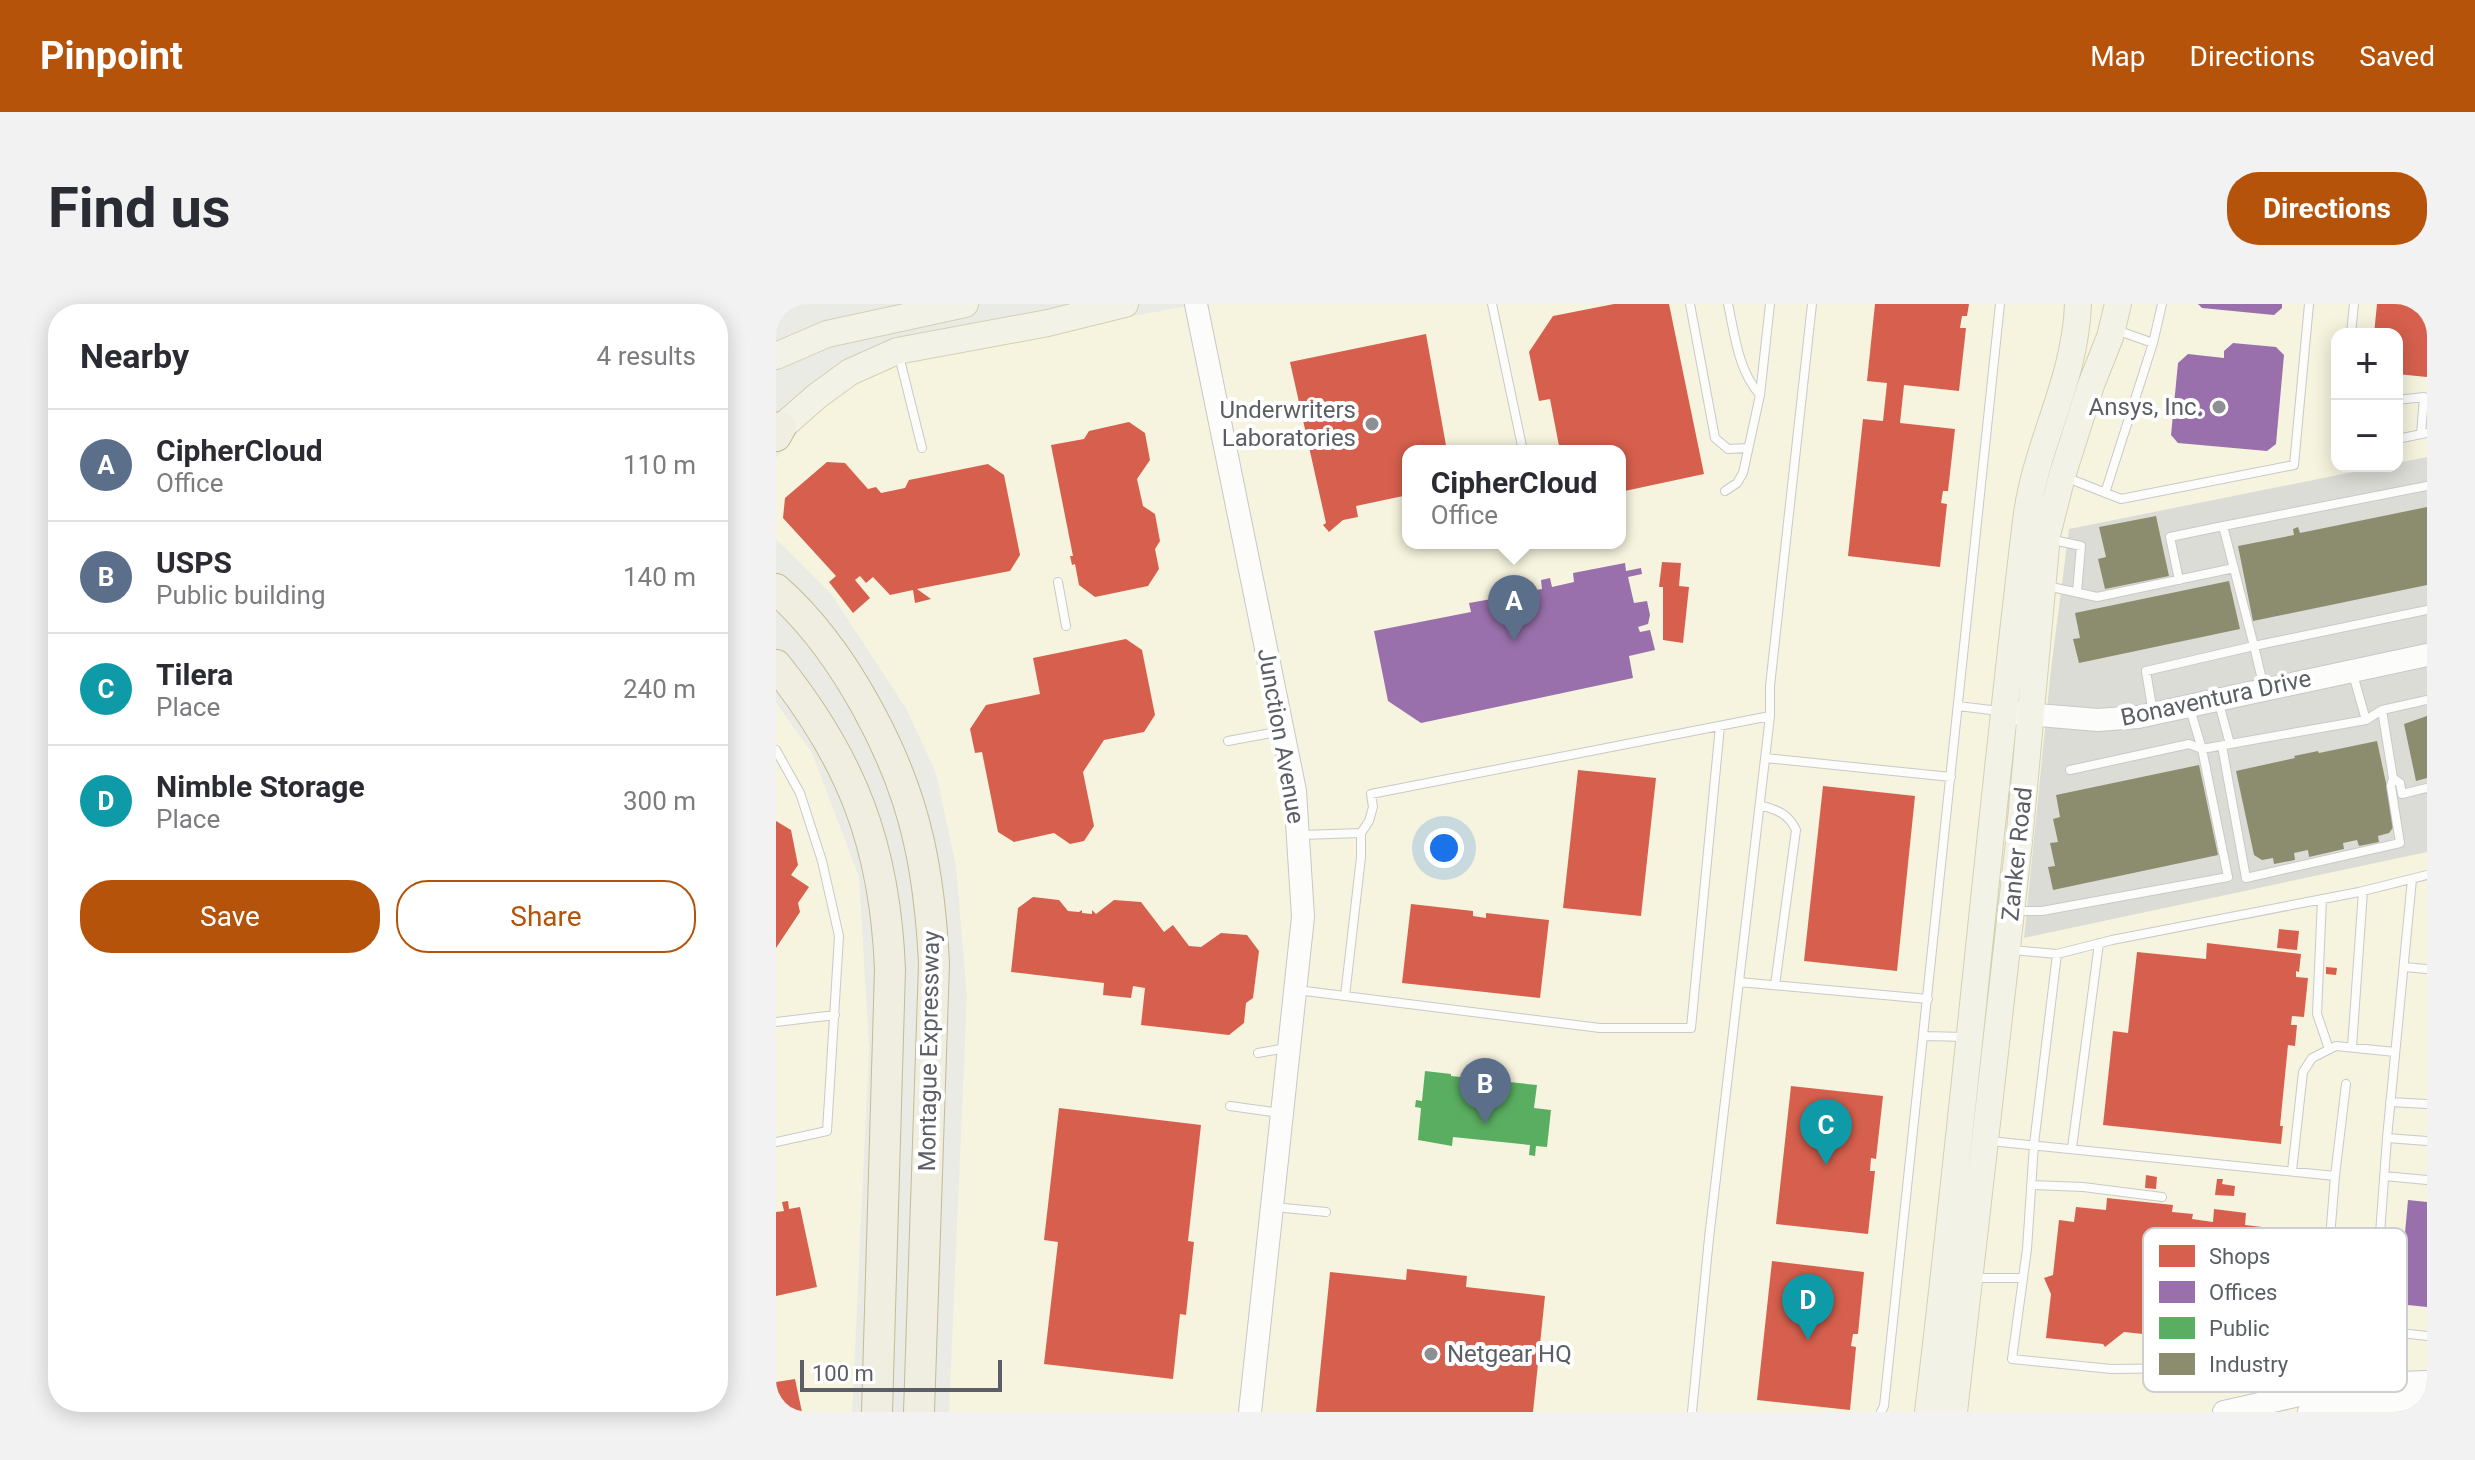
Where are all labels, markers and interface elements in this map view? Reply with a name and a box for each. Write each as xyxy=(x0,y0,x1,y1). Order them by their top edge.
text: Pinpoint xyxy=(40,34,183,78)
text: Map xyxy=(2090,40,2146,73)
text: Directions xyxy=(2190,40,2315,73)
text: Saved xyxy=(2359,40,2435,73)
button: Directions xyxy=(2227,172,2427,245)
text: Find us xyxy=(48,175,231,241)
map controls xyxy=(2331,328,2403,472)
button: + xyxy=(2331,328,2403,400)
text: Nearby xyxy=(80,336,189,376)
text: 4 results xyxy=(597,341,696,371)
place label: Ansys, Inc. xyxy=(2089,393,2203,421)
place label: Underwriters Laboratories xyxy=(1219,396,1356,452)
marker: Ansys, Inc. xyxy=(2210,398,2228,416)
button: − xyxy=(2331,400,2403,472)
marker: Underwriters Laboratories xyxy=(1363,415,1381,433)
text: CipherCloud xyxy=(156,433,323,468)
popup xyxy=(1402,445,1626,549)
text: A xyxy=(97,450,115,480)
text: 110 m xyxy=(623,450,696,480)
text: CipherCloud xyxy=(1431,465,1597,500)
text: Office xyxy=(156,468,223,498)
text: Office xyxy=(1431,500,1498,530)
text: USPS xyxy=(156,545,232,580)
text: B xyxy=(98,562,114,592)
text: 140 m xyxy=(623,562,696,592)
pin: A xyxy=(1488,575,1540,641)
text: Public building xyxy=(156,580,326,610)
street label: Junction Avenue xyxy=(1252,646,1310,826)
text: Tilera xyxy=(156,657,233,692)
street label: Bonaventura Drive xyxy=(2118,664,2314,732)
text: C xyxy=(97,674,115,704)
text: 240 m xyxy=(623,674,696,704)
text: Place xyxy=(156,692,220,722)
text: Nimble Storage xyxy=(156,769,365,804)
text: D xyxy=(98,786,114,816)
text: 300 m xyxy=(623,786,696,816)
street label: Zanker Road xyxy=(1996,786,2038,922)
text: Place xyxy=(156,804,220,834)
your location xyxy=(1424,828,1464,868)
button: Save xyxy=(80,880,380,953)
button: Share xyxy=(396,880,696,953)
street label: Montague Expressway xyxy=(913,930,945,1172)
pin: B xyxy=(1459,1058,1511,1124)
pin: C xyxy=(1800,1099,1852,1165)
legend xyxy=(2143,1228,2407,1392)
text: Shops xyxy=(2209,1244,2270,1269)
pin: D xyxy=(1782,1274,1834,1340)
text: Offices xyxy=(2209,1280,2277,1305)
text: Public xyxy=(2209,1316,2270,1341)
place label: Netgear HQ xyxy=(1447,1340,1572,1368)
marker: Netgear HQ xyxy=(1422,1345,1440,1363)
text: Industry xyxy=(2209,1352,2289,1377)
scale bar xyxy=(800,1356,1002,1392)
text: 100 m xyxy=(812,1361,874,1386)

